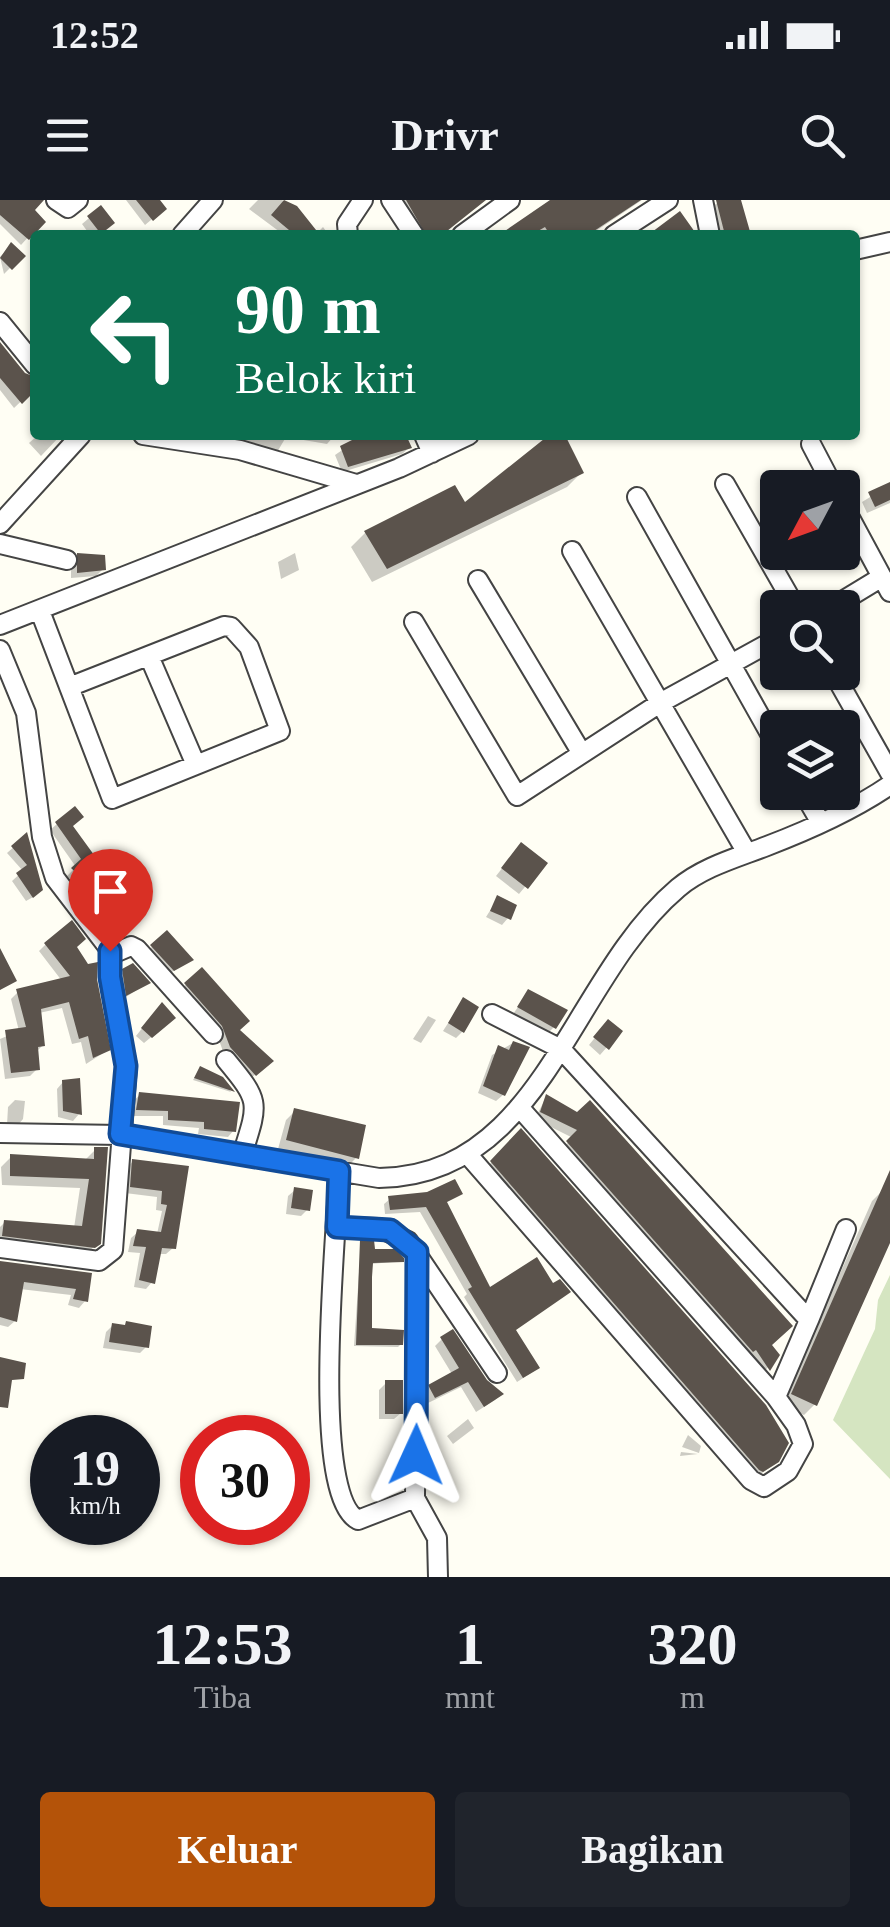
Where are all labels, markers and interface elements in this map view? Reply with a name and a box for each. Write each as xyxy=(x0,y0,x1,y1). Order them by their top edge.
text: 12:52 xyxy=(50,14,139,56)
icon: menu xyxy=(40,108,95,163)
icon: search xyxy=(795,108,850,163)
text: Drivr xyxy=(391,110,499,160)
icon: left xyxy=(70,270,200,400)
text: 90 m xyxy=(235,271,381,348)
text: Belok kiri xyxy=(235,353,416,403)
north arrow xyxy=(760,470,860,570)
map controls xyxy=(760,470,860,810)
button: search xyxy=(760,590,860,690)
button: layers xyxy=(760,710,860,810)
pin xyxy=(68,849,153,952)
icon: arrive xyxy=(83,864,138,919)
position arrow xyxy=(364,1403,468,1507)
speed limit sign: 30 xyxy=(180,1415,310,1545)
text: 19 xyxy=(70,1440,120,1496)
text: km/h xyxy=(69,1492,121,1519)
text: 12:53 xyxy=(153,1611,293,1677)
text: 1 xyxy=(455,1611,485,1677)
text: 320 xyxy=(647,1611,737,1677)
text: Tiba xyxy=(194,1679,251,1715)
text: mnt xyxy=(445,1679,495,1715)
text: m xyxy=(680,1679,705,1715)
button: Keluar xyxy=(40,1792,435,1907)
button: Bagikan xyxy=(455,1792,850,1907)

